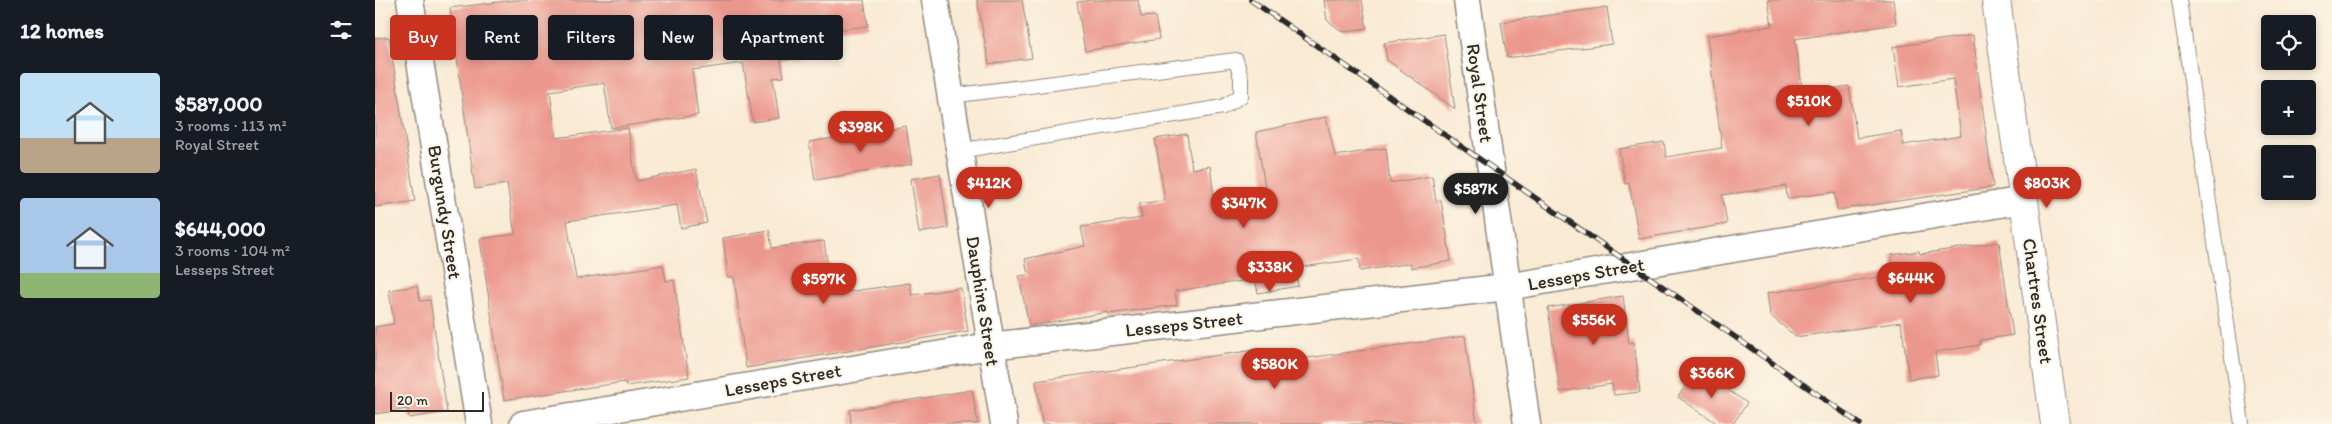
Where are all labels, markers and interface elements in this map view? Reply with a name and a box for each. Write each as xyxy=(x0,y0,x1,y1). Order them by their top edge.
chip: Buy xyxy=(390,15,456,60)
chip: Rent xyxy=(466,15,538,60)
chip: Filters xyxy=(548,15,634,60)
chip: New xyxy=(644,15,713,60)
chip: Apartment xyxy=(723,15,843,60)
map controls xyxy=(2261,15,2316,200)
button: locate xyxy=(2261,15,2316,70)
icon: filters xyxy=(327,16,355,44)
text: 12 homes xyxy=(20,18,104,43)
street label: Royal Street xyxy=(1462,42,1498,144)
button: + xyxy=(2261,80,2316,135)
pin: $510K xyxy=(1774,84,1844,127)
text: $587,000 xyxy=(175,91,262,116)
text: $510K xyxy=(1787,91,1831,110)
icon: home xyxy=(60,93,120,153)
pin: $398K xyxy=(826,110,896,153)
text: 3 rooms · 113 m² xyxy=(175,116,287,135)
text: $398K xyxy=(839,117,883,136)
text: Royal Street xyxy=(175,135,259,154)
street label: Burgundy Street xyxy=(423,143,467,281)
button: − xyxy=(2261,145,2316,200)
pin: $412K xyxy=(954,166,1024,209)
pin: $803K xyxy=(2012,166,2082,209)
pin: $587K xyxy=(1441,172,1511,215)
text: $412K xyxy=(967,173,1011,192)
text: $803K xyxy=(2024,173,2070,192)
text: $587K xyxy=(1454,179,1498,198)
pin: $347K xyxy=(1209,186,1279,229)
text: $347K xyxy=(1222,193,1266,212)
text: $644,000 xyxy=(175,216,266,241)
icon: home xyxy=(60,218,120,278)
street label: Dauphine Street xyxy=(961,234,1005,368)
street label: Chartres Street xyxy=(2018,237,2058,365)
text: 3 rooms · 104 m² xyxy=(175,241,290,260)
pin: $338K xyxy=(1235,250,1305,293)
street label: Lesseps Street xyxy=(1526,252,1646,296)
text: $338K xyxy=(1248,257,1292,276)
text: Lesseps Street xyxy=(175,260,274,279)
pin: $597K xyxy=(789,262,859,305)
pin: $644K xyxy=(1876,262,1946,304)
text: $644K xyxy=(1888,268,1934,287)
text: $597K xyxy=(802,269,846,288)
pin: $556K xyxy=(1559,304,1629,346)
street label: Lesseps Street xyxy=(1124,306,1244,342)
text: $556K xyxy=(1572,310,1616,329)
pin: $580K xyxy=(1240,348,1310,390)
text: $580K xyxy=(1252,354,1298,373)
pin: $366K xyxy=(1677,356,1747,399)
street label: Lesseps Street xyxy=(723,358,843,402)
text: $366K xyxy=(1690,363,1734,382)
scale bar xyxy=(390,389,484,412)
text: 20 m xyxy=(397,392,428,409)

